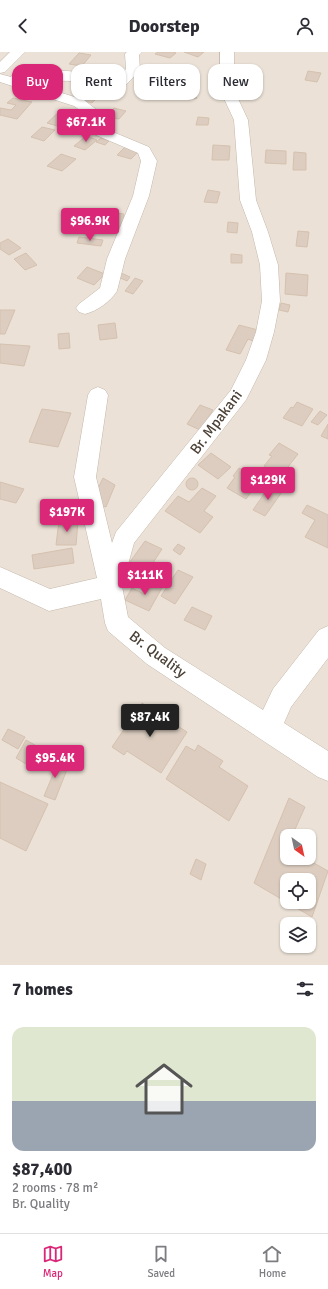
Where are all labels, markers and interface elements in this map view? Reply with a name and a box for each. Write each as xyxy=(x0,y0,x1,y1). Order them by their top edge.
icon: back xyxy=(12,15,34,37)
text: Doorstep xyxy=(128,15,200,37)
icon: person xyxy=(294,15,316,37)
chip: Buy xyxy=(12,64,63,100)
chip: Rent xyxy=(71,64,126,100)
chip: Filters xyxy=(134,64,200,100)
chip: New xyxy=(208,64,263,100)
pin: $67.1K xyxy=(53,109,119,143)
text: $67.1K xyxy=(66,114,106,130)
pin: $96.9K xyxy=(57,208,123,242)
text: $96.9K xyxy=(70,213,110,229)
street label: Br. Mpakani xyxy=(186,386,246,458)
pin: $129K xyxy=(240,467,296,501)
text: $129K xyxy=(250,472,286,488)
pin: $197K xyxy=(39,499,95,533)
text: $197K xyxy=(49,504,85,520)
pin: $111K xyxy=(117,562,173,596)
text: $111K xyxy=(127,567,163,583)
street label: Br. Quality xyxy=(126,627,190,681)
pin: $87.4K xyxy=(117,704,183,738)
text: $87.4K xyxy=(130,709,170,725)
pin: $95.4K xyxy=(22,745,88,779)
text: $95.4K xyxy=(35,750,75,766)
north arrow xyxy=(280,829,316,865)
map controls xyxy=(280,829,316,953)
button: locate xyxy=(280,873,316,909)
button: layers xyxy=(280,917,316,953)
icon: filters xyxy=(294,978,316,1000)
text: 7 homes xyxy=(12,979,73,1000)
icon: home xyxy=(128,1053,200,1125)
text: $87,400 xyxy=(12,1159,72,1180)
text: 2 rooms · 78 m² xyxy=(12,1180,98,1196)
text: Br. Quality xyxy=(12,1196,70,1212)
tab: Map xyxy=(42,1243,64,1280)
tab: Saved xyxy=(147,1243,175,1280)
tab: Home xyxy=(259,1243,286,1280)

